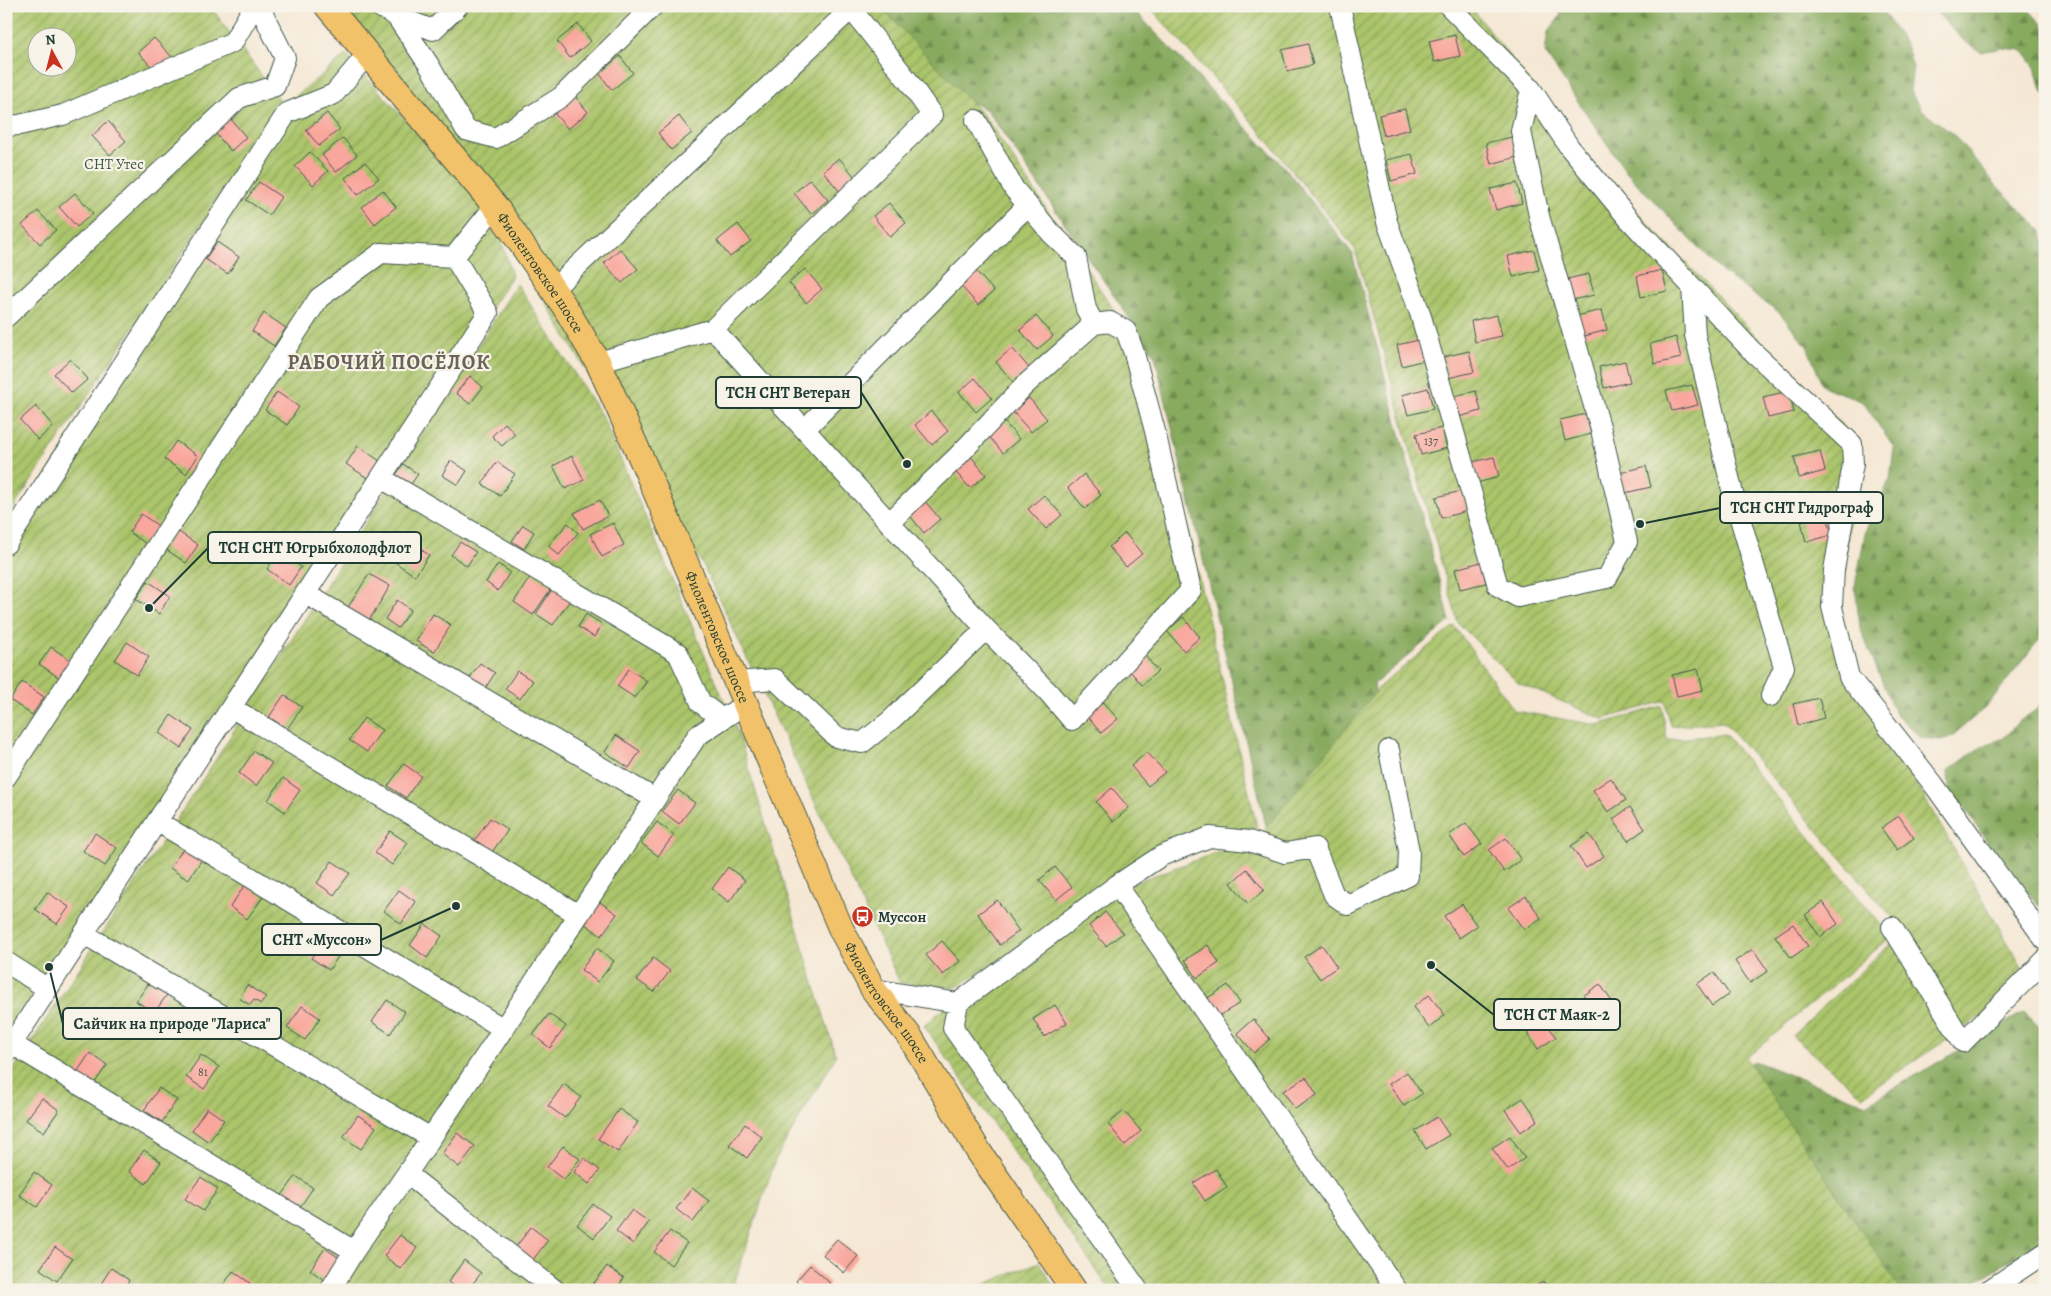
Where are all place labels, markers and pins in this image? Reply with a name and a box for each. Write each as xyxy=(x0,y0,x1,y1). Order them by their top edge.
callout: ТСН СНТ Ветеран xyxy=(716,377,861,408)
callout: ТСН СНТ Гидрограф xyxy=(1720,492,1883,523)
callout: ТСН СНТ Югрыбхолодфлот xyxy=(208,532,421,563)
bus stop icon: Муссон xyxy=(850,905,874,929)
place label: Муссон xyxy=(878,907,926,927)
callout: СНТ «Муссон» xyxy=(262,924,381,955)
callout: ТСН СТ Маяк-2 xyxy=(1494,999,1620,1030)
callout: Сайчик на природе "Лариса" xyxy=(63,1008,281,1039)

